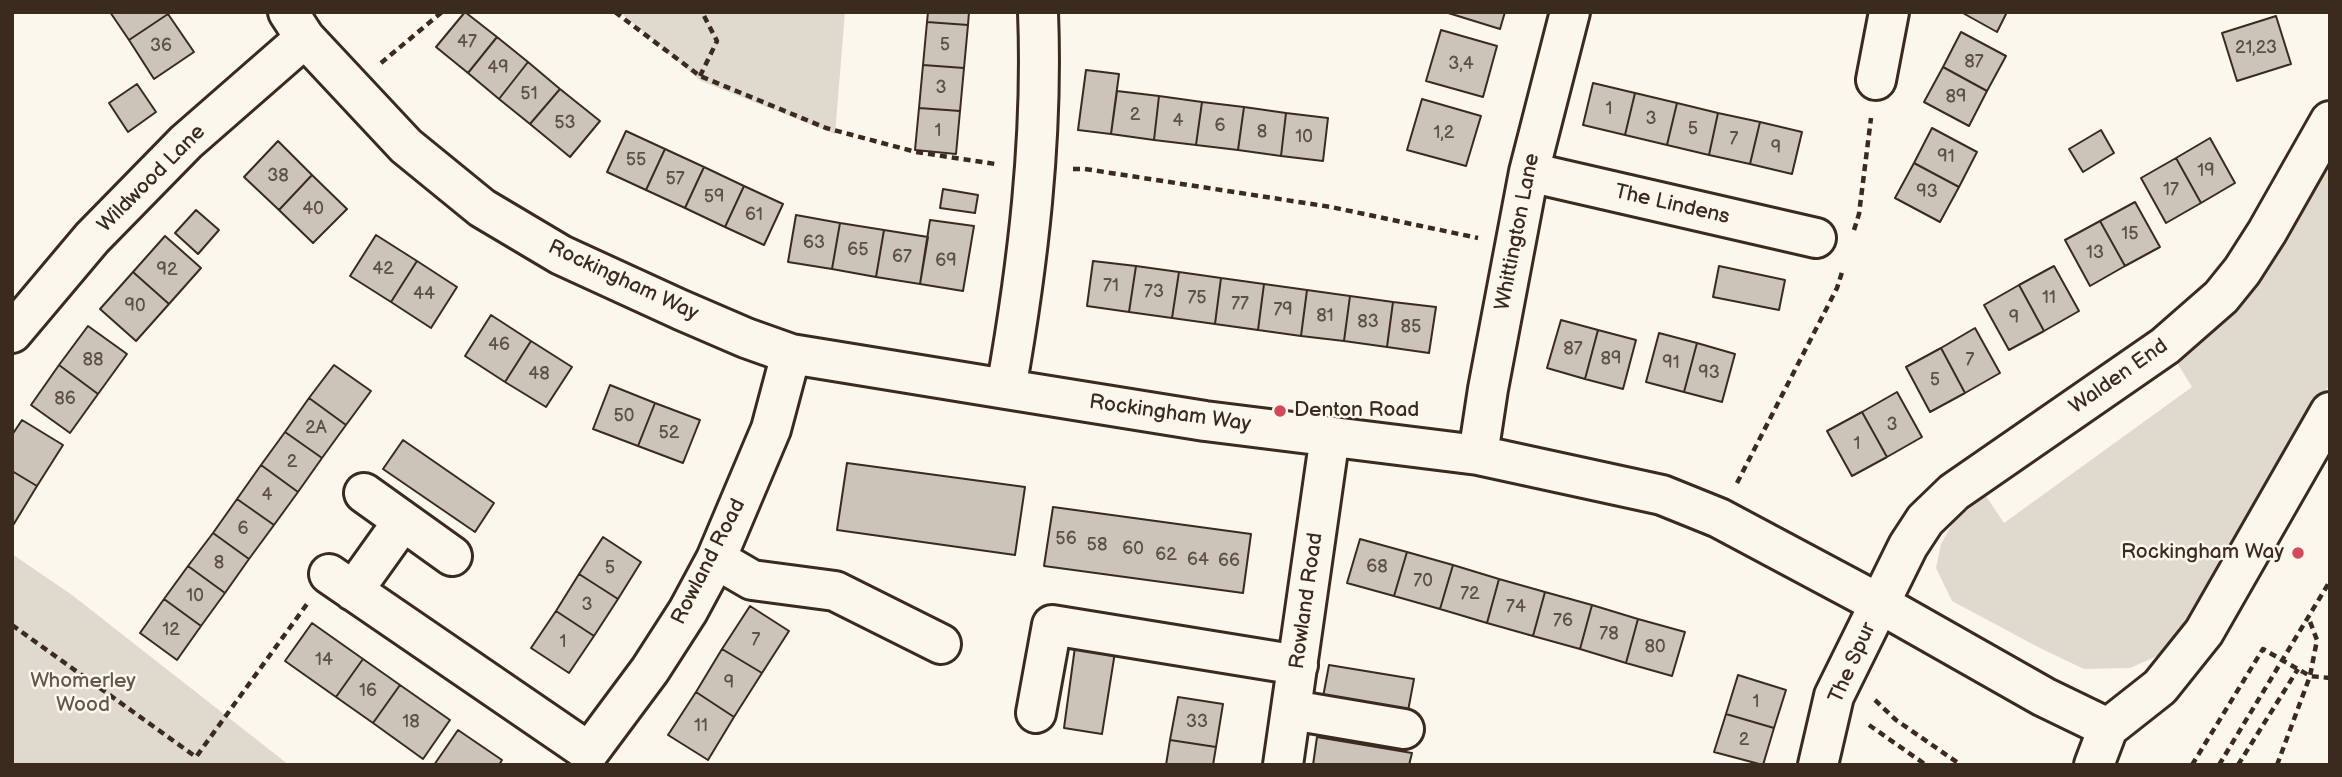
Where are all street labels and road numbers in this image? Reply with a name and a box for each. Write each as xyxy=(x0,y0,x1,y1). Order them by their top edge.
street label: Wildwood Lane xyxy=(93,120,211,238)
street label: Whittington Lane xyxy=(1490,151,1546,313)
street label: The Lindens xyxy=(1612,180,1732,230)
street label: Rockingham Way xyxy=(544,235,702,327)
street label: Walden End xyxy=(2065,334,2173,420)
street label: Rockingham Way xyxy=(1088,390,1252,438)
street label: Rowland Road xyxy=(667,495,751,629)
street label: Rowland Road xyxy=(1285,531,1329,671)
street label: The Spur xyxy=(1824,619,1882,707)

